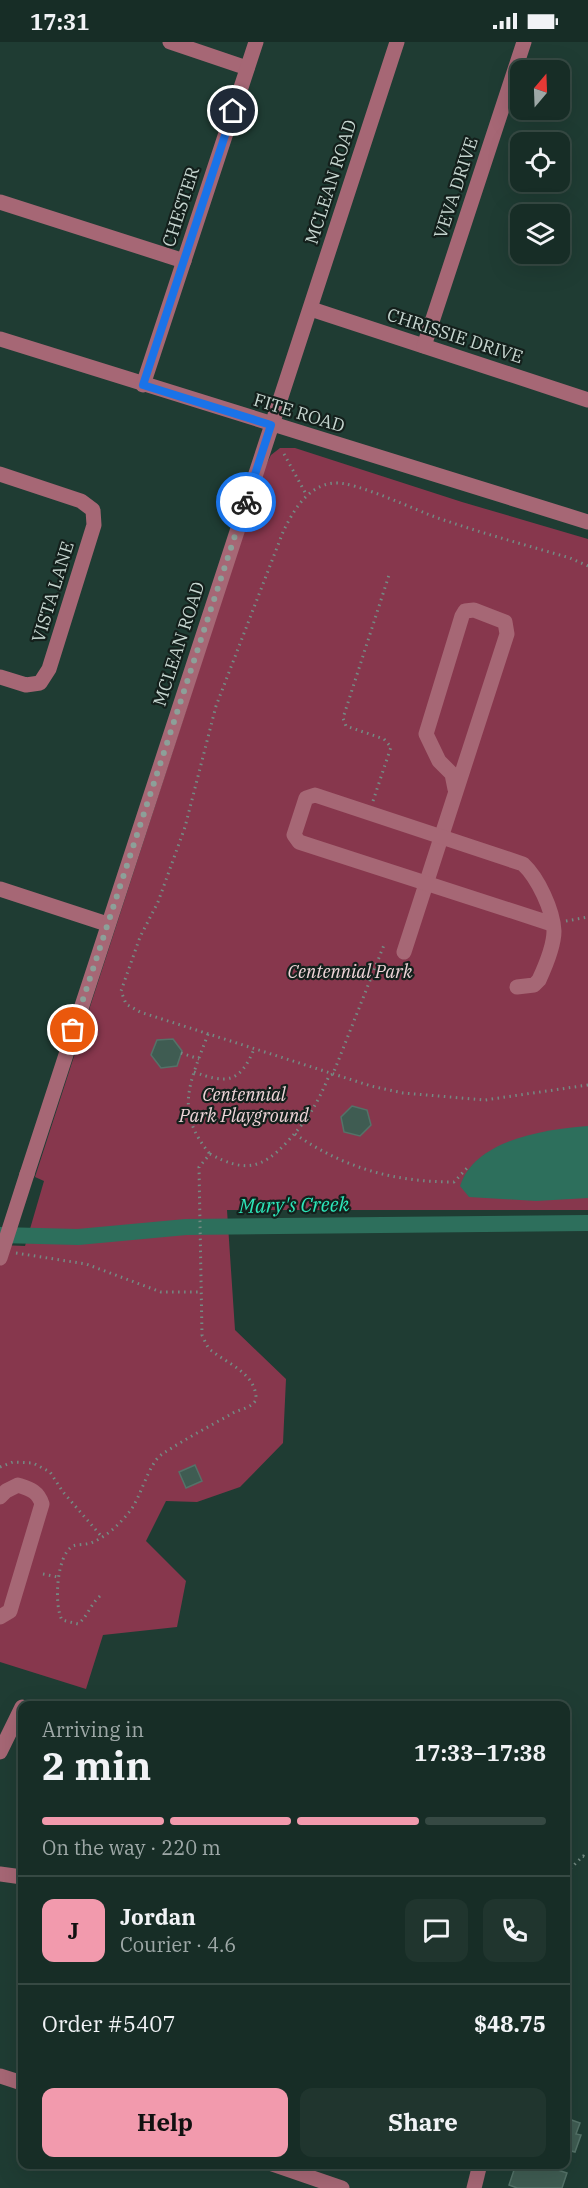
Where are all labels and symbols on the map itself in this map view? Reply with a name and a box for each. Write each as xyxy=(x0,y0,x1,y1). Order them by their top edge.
north arrow xyxy=(510,60,570,120)
pin xyxy=(207,85,258,136)
street label: MCLEAN ROAD xyxy=(300,117,361,247)
street label: VEVA DRIVE xyxy=(428,134,483,242)
street label: CHESTER xyxy=(157,164,204,250)
street label: CHRISSIE DRIVE xyxy=(384,303,526,368)
street label: FITE ROAD xyxy=(251,388,348,437)
courier xyxy=(216,472,276,532)
street label: VISTA LANE xyxy=(26,538,79,645)
street label: MCLEAN ROAD xyxy=(148,579,209,709)
park label: Centennial Park xyxy=(287,960,413,983)
pin xyxy=(47,1004,98,1055)
park label: Centennial Park Playground xyxy=(178,1083,309,1127)
water label: Mary's Creek xyxy=(238,1190,350,1219)

